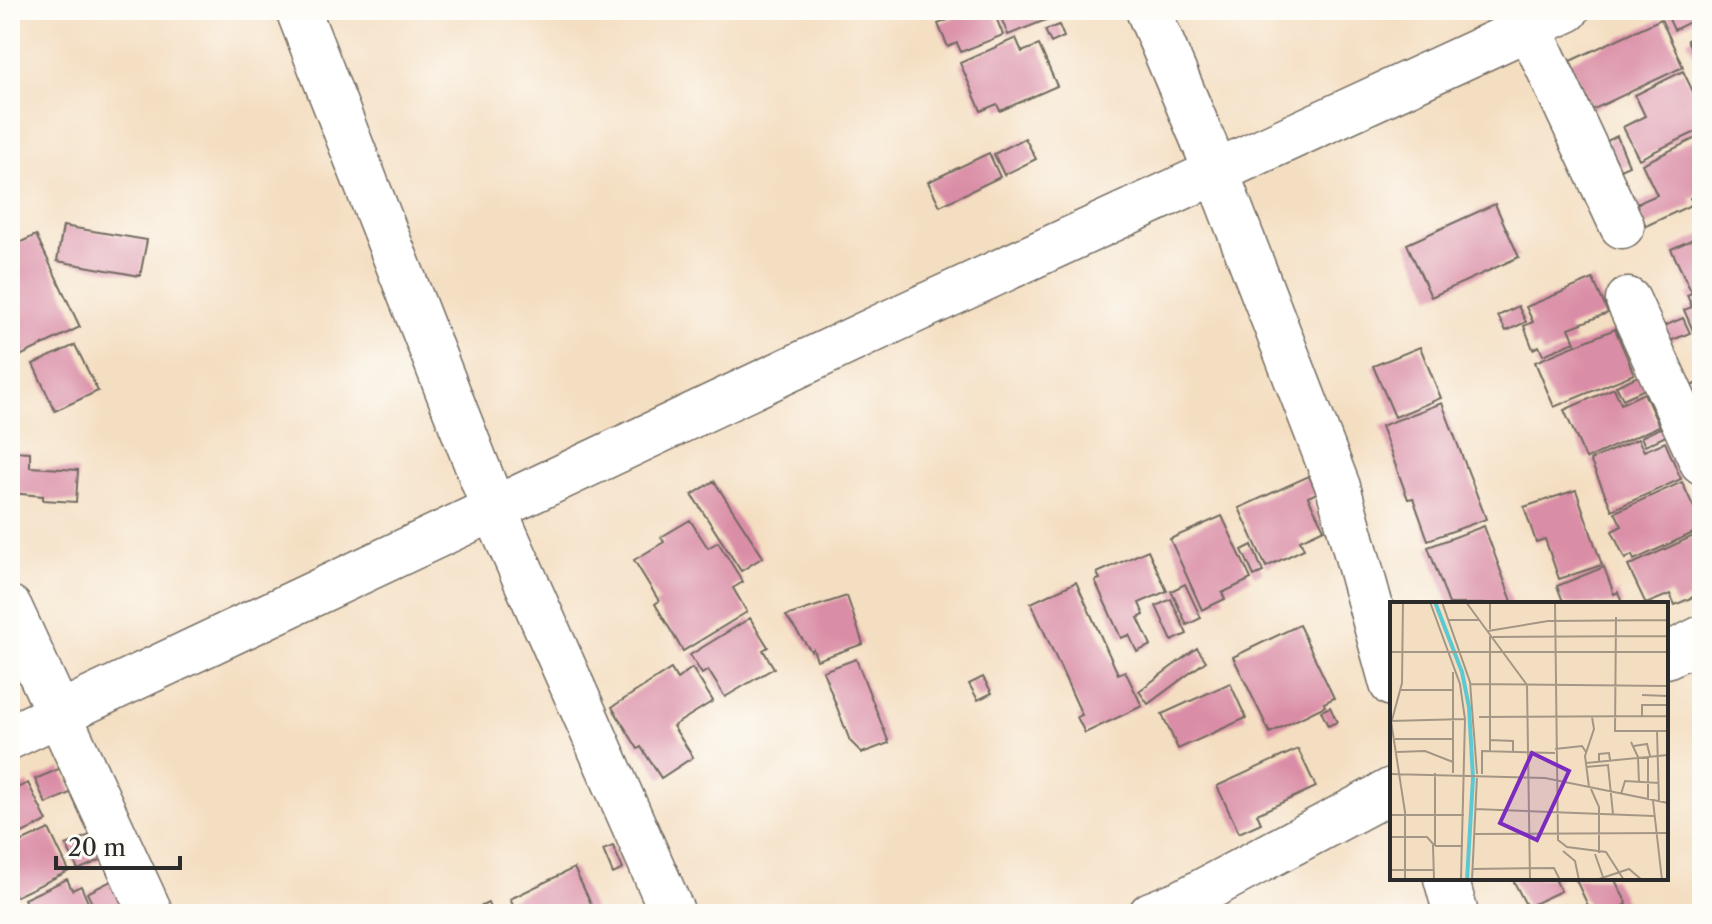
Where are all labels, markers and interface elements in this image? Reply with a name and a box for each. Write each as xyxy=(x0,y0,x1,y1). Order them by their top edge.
inset map xyxy=(1390,602,1668,880)
scale bar xyxy=(56,820,180,870)
text: 20 m xyxy=(68,833,126,862)

